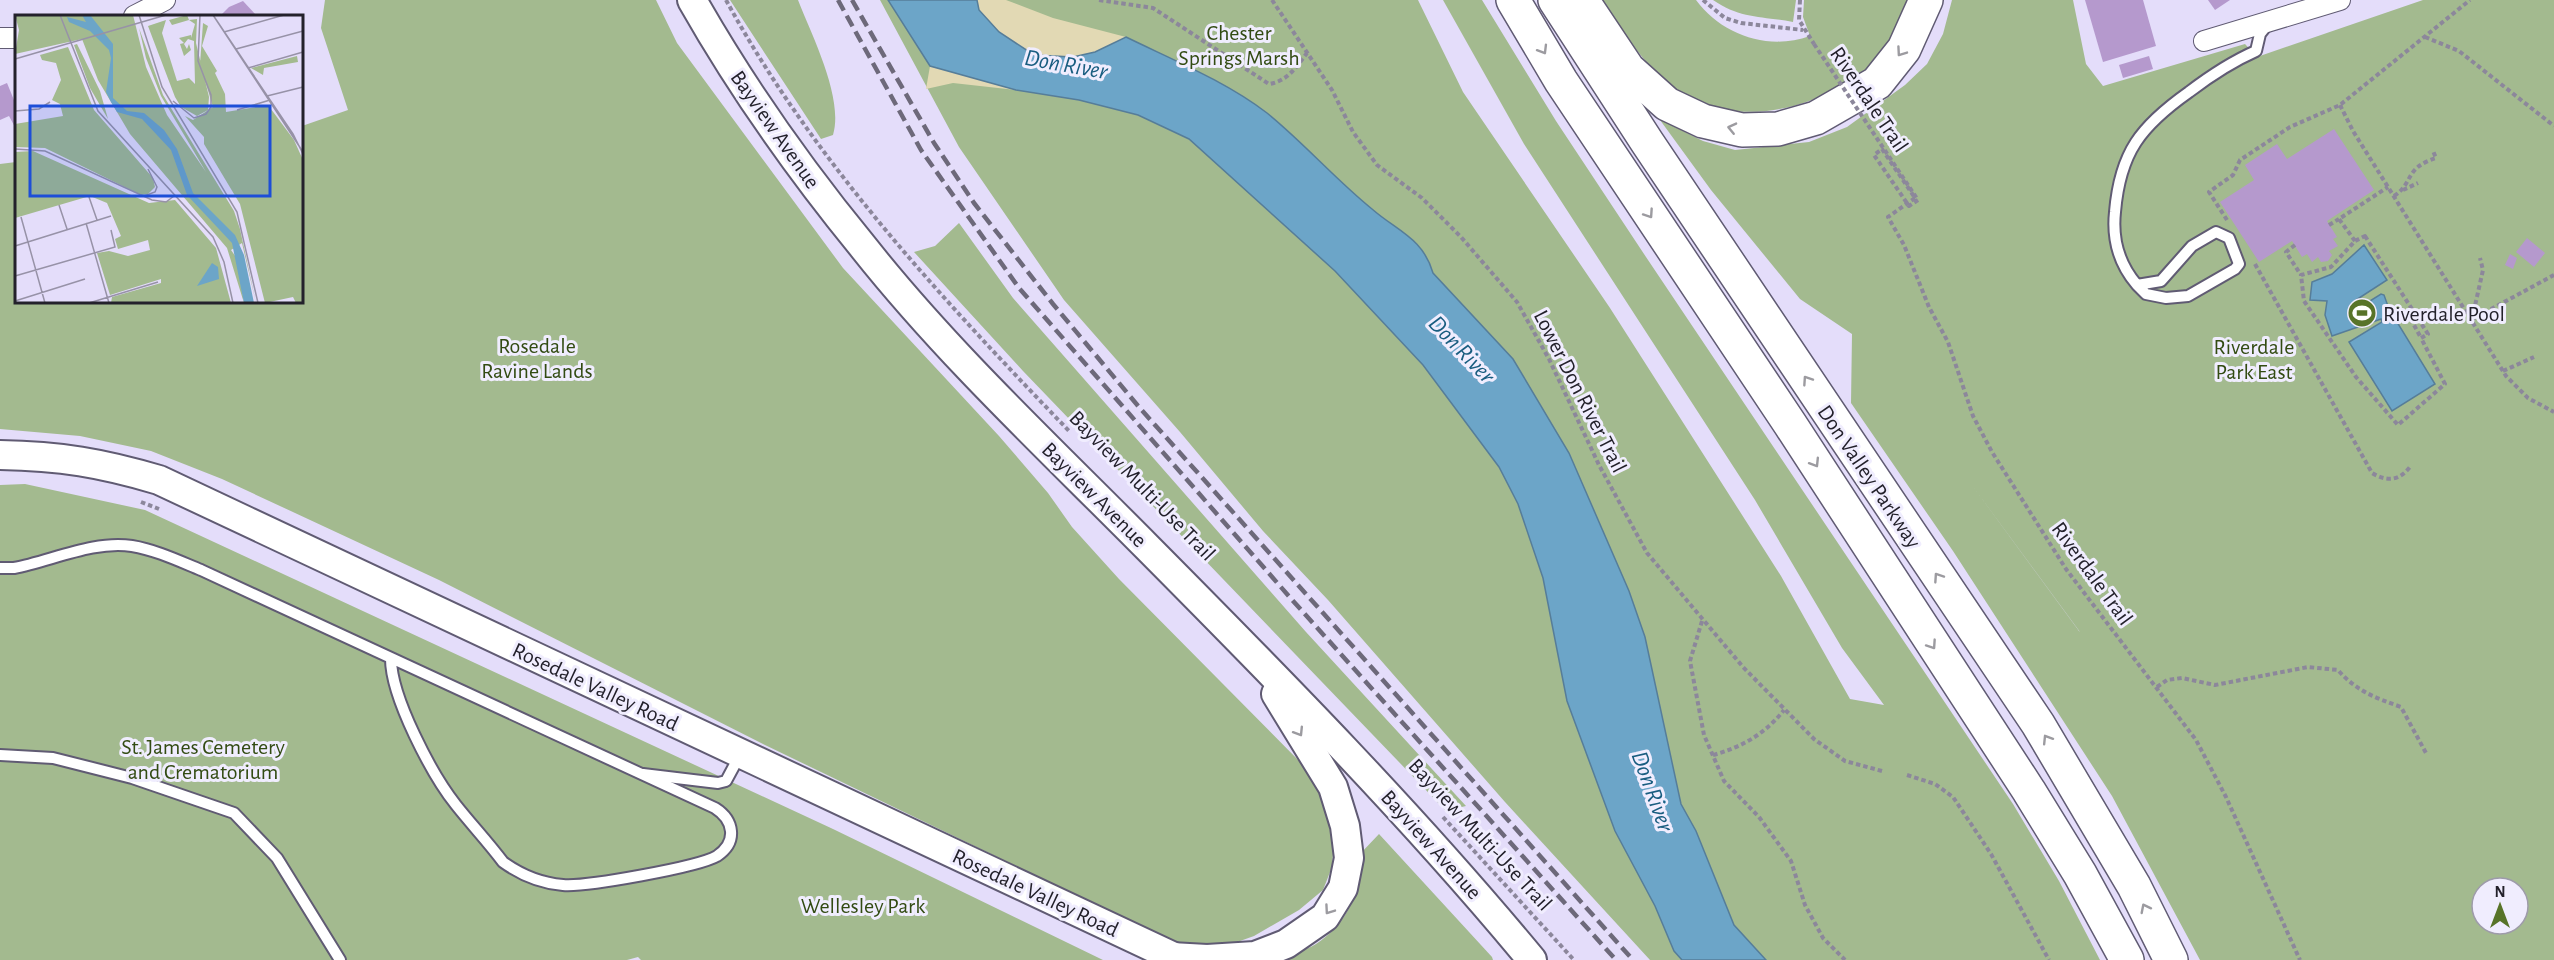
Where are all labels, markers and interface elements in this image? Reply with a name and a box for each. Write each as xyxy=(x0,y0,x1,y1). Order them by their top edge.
inset map xyxy=(15,15,303,303)
park label: Chester Springs Marsh xyxy=(1178,22,1300,69)
street label: Riverdale Trail xyxy=(1826,43,1912,156)
one-way arrow xyxy=(1535,44,1547,54)
water label: Don River xyxy=(1023,46,1110,84)
one-way arrow xyxy=(1897,46,1908,57)
street label: Bayview Avenue xyxy=(726,67,824,193)
one-way arrow xyxy=(1727,122,1737,135)
one-way arrow xyxy=(1642,207,1653,218)
sports icon: Riverdale Pool xyxy=(2346,297,2378,329)
place label: Riverdale Pool xyxy=(2383,303,2505,325)
street label: Lower Don River Trail xyxy=(1530,307,1631,476)
water label: Don River xyxy=(1424,311,1500,389)
park label: Rosedale Ravine Lands xyxy=(481,335,593,382)
park label: Riverdale Park East xyxy=(2214,336,2294,383)
one-way arrow xyxy=(1803,376,1814,387)
street label: Don Valley Parkway xyxy=(1813,401,1925,552)
street label: Bayview Multi-Use Trail xyxy=(1065,406,1219,565)
street label: Bayview Avenue xyxy=(1038,438,1151,551)
one-way arrow xyxy=(1808,457,1819,468)
street label: Riverdale Trail xyxy=(2048,518,2137,629)
one-way arrow xyxy=(1934,573,1945,584)
street label: Rosedale Valley Road xyxy=(509,639,682,735)
one-way arrow xyxy=(1925,639,1937,649)
one-way arrow xyxy=(1292,725,1303,736)
one-way arrow xyxy=(2042,735,2054,745)
park label: St. James Cemetery and Crematorium xyxy=(121,736,285,783)
water label: Don River xyxy=(1626,748,1678,836)
street label: Bayview Multi-Use Trail xyxy=(1404,754,1556,915)
street label: Bayview Avenue xyxy=(1377,786,1486,903)
street label: Rosedale Valley Road xyxy=(949,845,1122,941)
north arrow xyxy=(2470,876,2530,936)
text: N xyxy=(2494,884,2506,900)
park label: Wellesley Park xyxy=(801,895,925,917)
one-way arrow xyxy=(2141,903,2152,914)
one-way arrow xyxy=(1325,904,1336,915)

